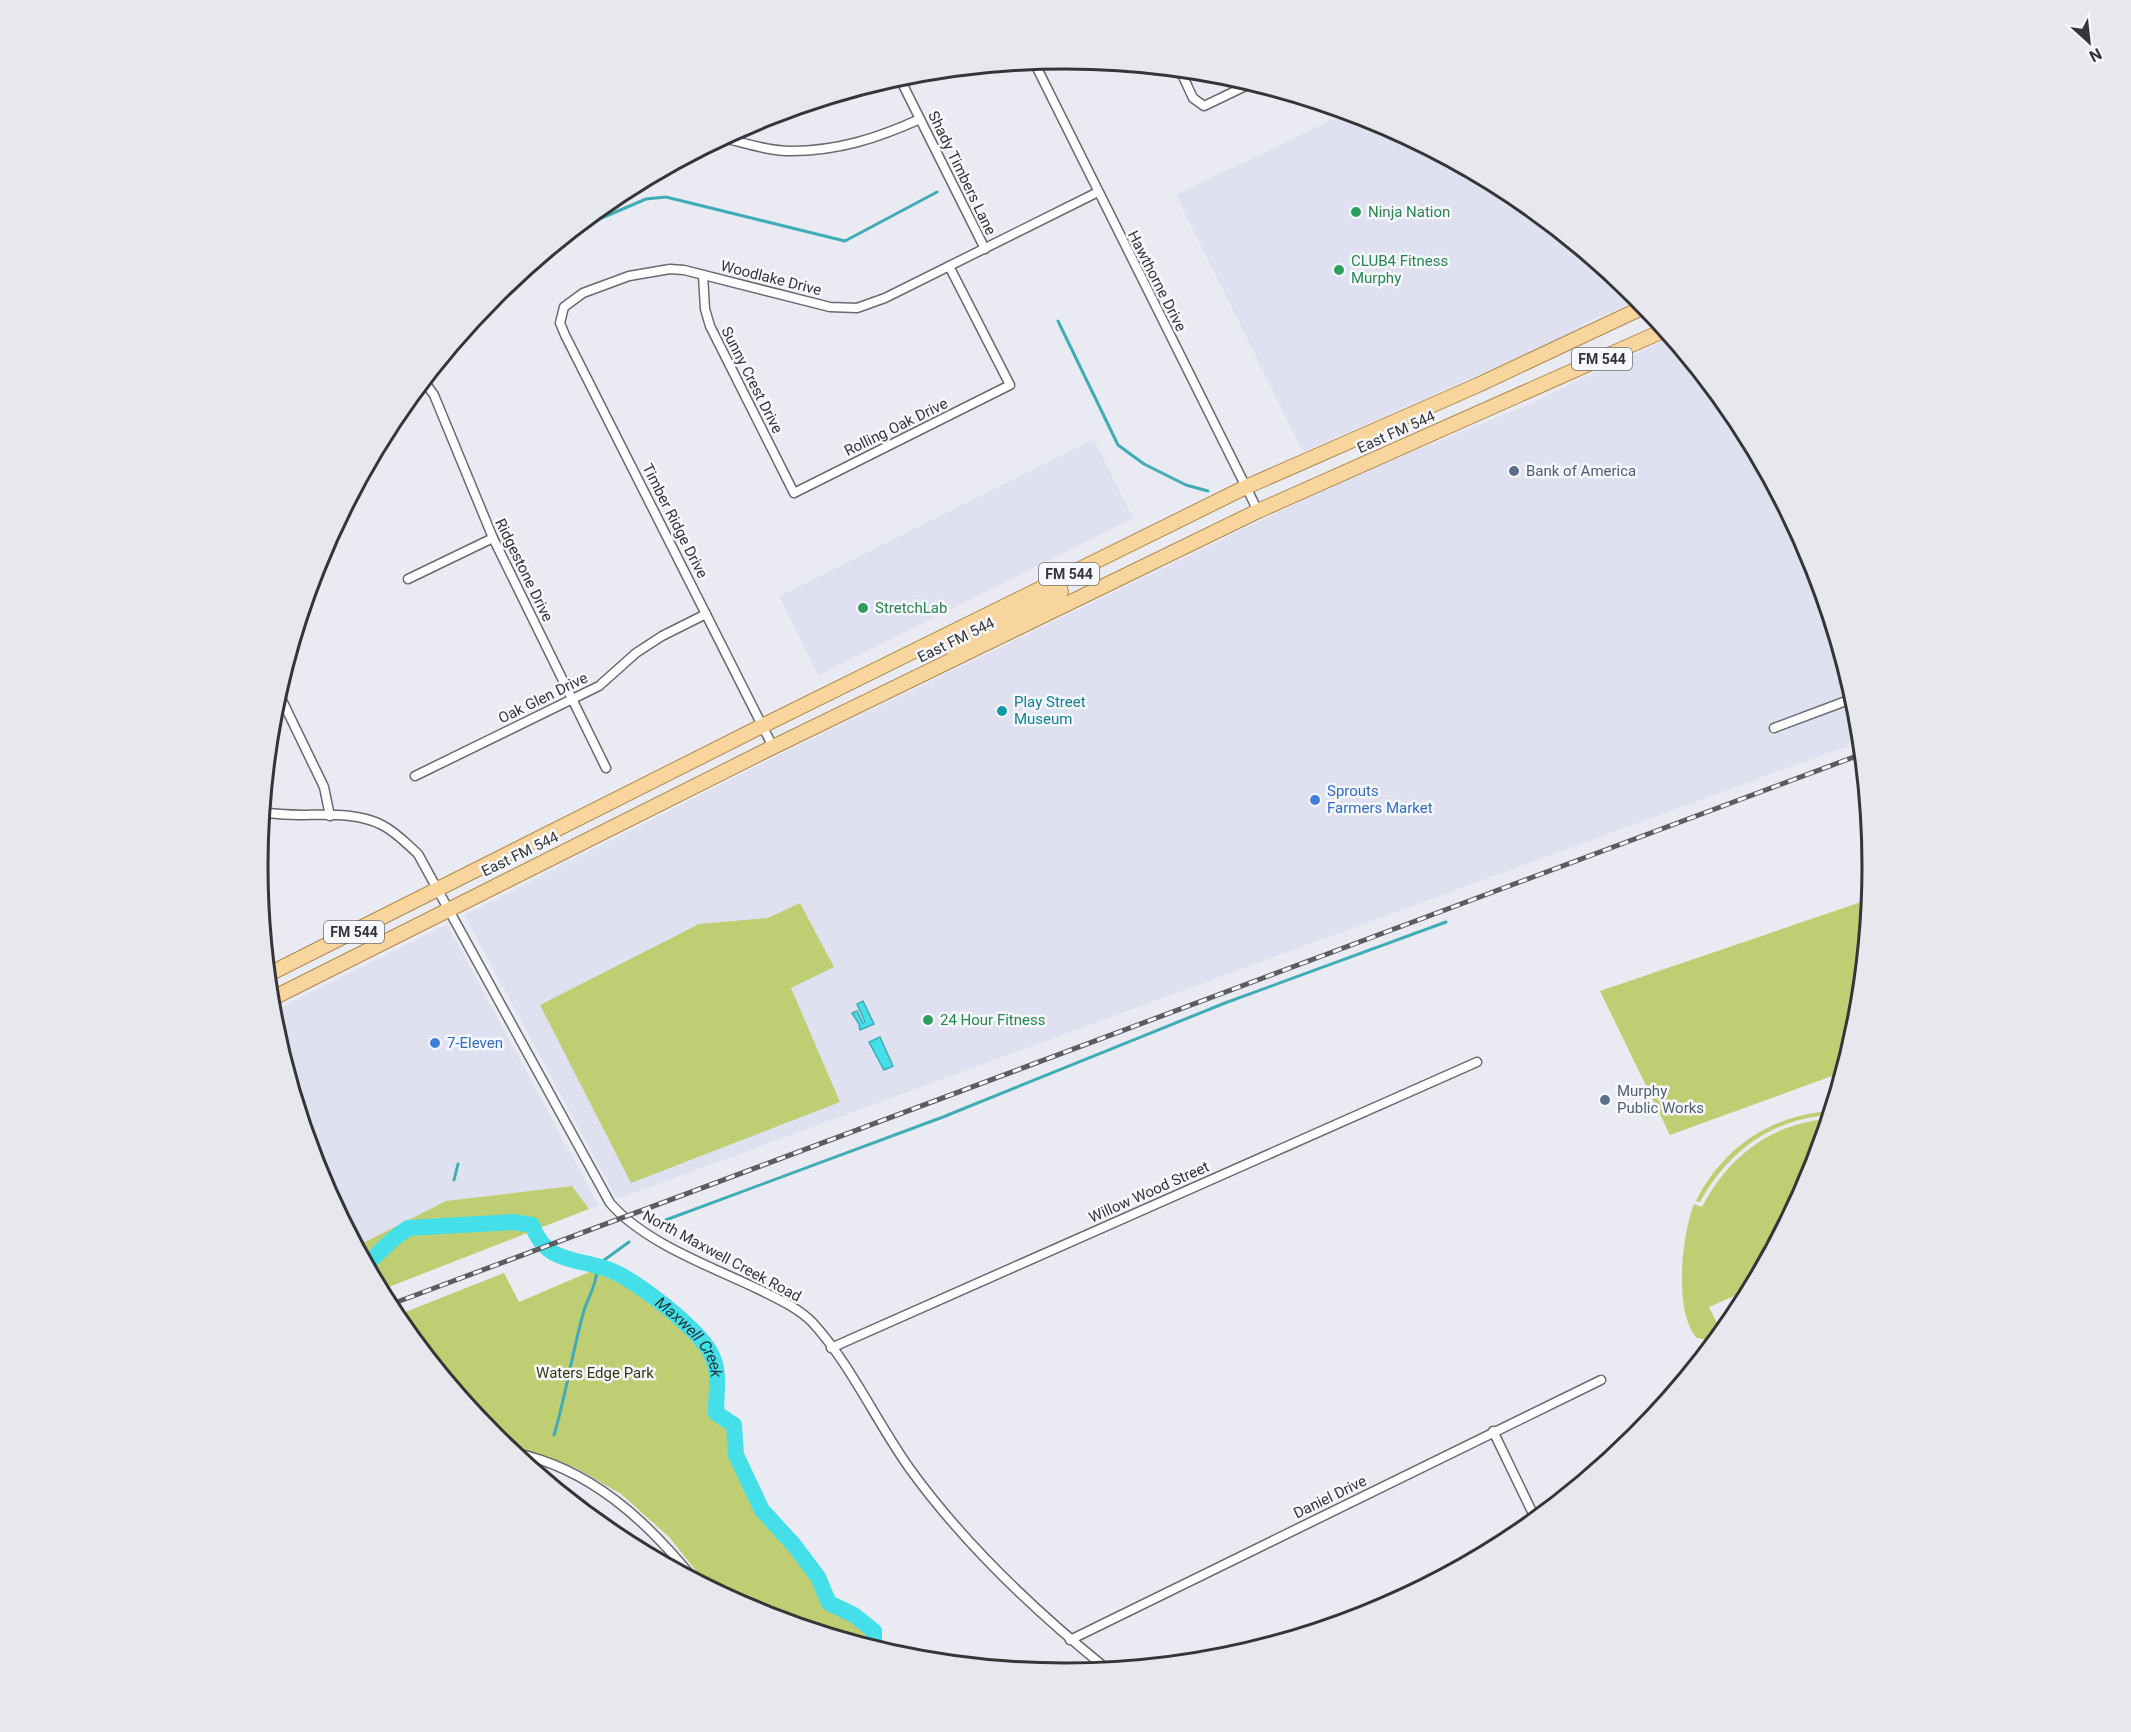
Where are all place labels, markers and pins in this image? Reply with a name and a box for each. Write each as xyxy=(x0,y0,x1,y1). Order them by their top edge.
place label: Ninja Nation xyxy=(1368,203,1450,221)
marker: Ninja Nation xyxy=(1349,205,1363,219)
place label: CLUB4 Fitness Murphy xyxy=(1351,252,1448,287)
marker: CLUB4 Fitness Murphy xyxy=(1332,263,1346,277)
place label: Bank of America xyxy=(1526,462,1636,480)
marker: Bank of America xyxy=(1507,464,1521,478)
place label: StretchLab xyxy=(875,599,947,617)
marker: StretchLab xyxy=(856,601,870,615)
place label: Play Street Museum xyxy=(1014,693,1086,728)
marker: Play Street Museum xyxy=(995,704,1009,718)
place label: Sprouts Farmers Market xyxy=(1327,782,1433,817)
marker: Sprouts Farmers Market xyxy=(1308,793,1322,807)
place label: 24 Hour Fitness xyxy=(940,1011,1045,1029)
marker: 24 Hour Fitness xyxy=(921,1013,935,1027)
place label: 7-Eleven xyxy=(447,1034,503,1052)
marker: 7-Eleven xyxy=(428,1036,442,1050)
place label: Murphy Public Works xyxy=(1617,1082,1704,1117)
marker: Murphy Public Works xyxy=(1598,1093,1612,1107)

